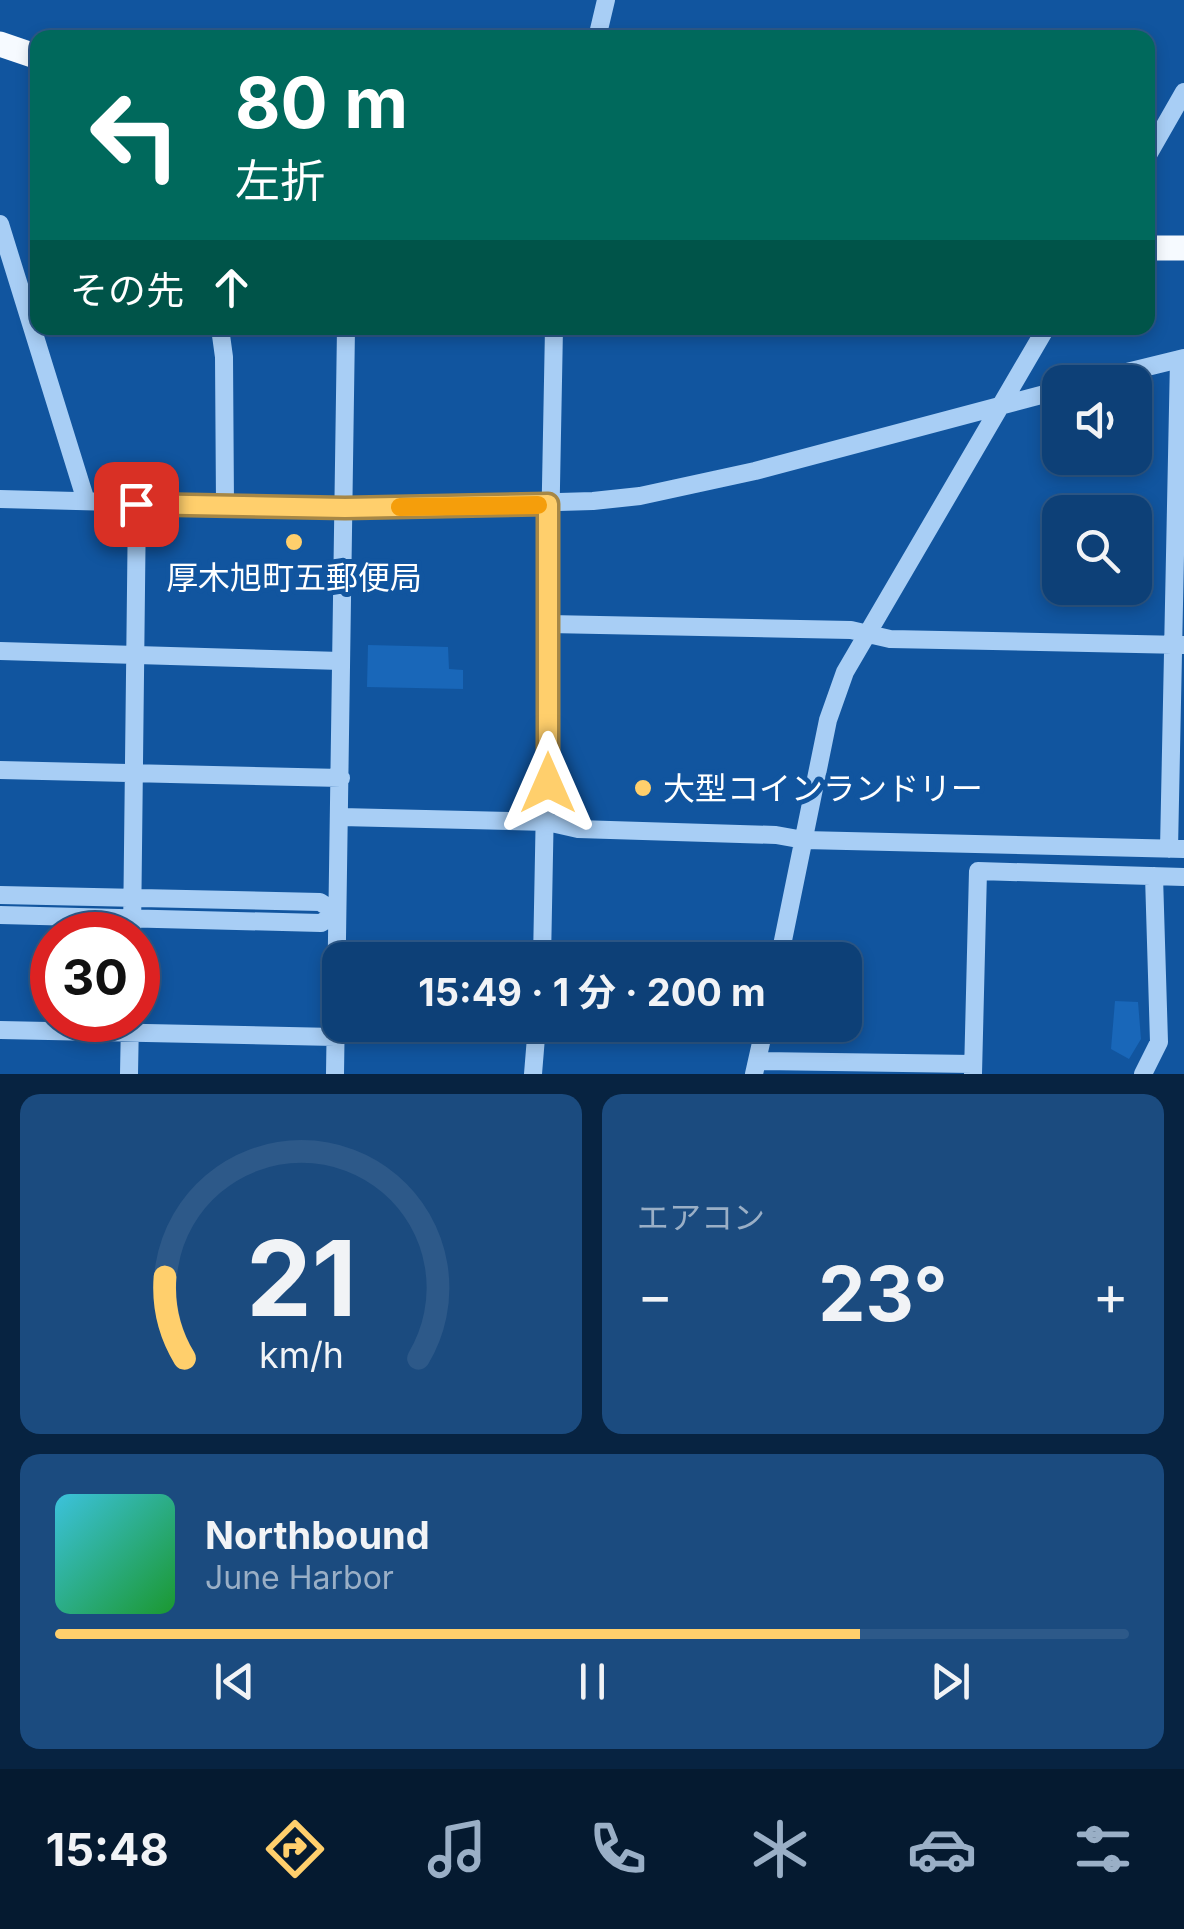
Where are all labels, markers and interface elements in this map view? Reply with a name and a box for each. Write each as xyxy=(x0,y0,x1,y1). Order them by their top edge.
text: 80 m xyxy=(235,60,408,145)
icon: left xyxy=(70,70,200,200)
text: 左折 xyxy=(235,153,325,208)
icon: ahead xyxy=(204,260,259,315)
text: その先 xyxy=(70,267,184,313)
map controls xyxy=(1042,365,1152,605)
button: sound xyxy=(1042,365,1152,475)
pin xyxy=(94,462,179,547)
icon: arrive xyxy=(109,477,164,532)
button: search xyxy=(1042,495,1152,605)
marker: 厚木旭町五郵便局 xyxy=(283,531,305,553)
place label: 厚木旭町五郵便局 xyxy=(166,558,422,597)
position arrow xyxy=(496,731,600,835)
place label: 大型コインランドリー xyxy=(663,769,983,808)
marker: 大型コインランドリー xyxy=(632,777,654,799)
speed limit sign: 30 xyxy=(30,912,160,1042)
text: 15:49 · 1 分 · 200 m xyxy=(418,969,766,1015)
text: エアコン xyxy=(637,1198,765,1237)
text: 21 xyxy=(246,1215,356,1341)
text: 23° xyxy=(818,1248,948,1339)
text: − xyxy=(637,1262,673,1328)
text: + xyxy=(1093,1262,1129,1328)
text: km/h xyxy=(259,1333,343,1377)
text: Northbound xyxy=(205,1512,430,1558)
text: June Harbor xyxy=(205,1558,394,1597)
icon: previous xyxy=(207,1654,262,1709)
icon: pause xyxy=(565,1654,620,1709)
icon: next xyxy=(923,1654,978,1709)
icon: directions xyxy=(260,1814,330,1884)
icon: music xyxy=(422,1814,492,1884)
icon: phone xyxy=(583,1814,653,1884)
icon: climate xyxy=(745,1814,815,1884)
icon: car xyxy=(907,1814,977,1884)
icon: filters xyxy=(1068,1814,1138,1884)
text: 15:48 xyxy=(46,1822,169,1877)

